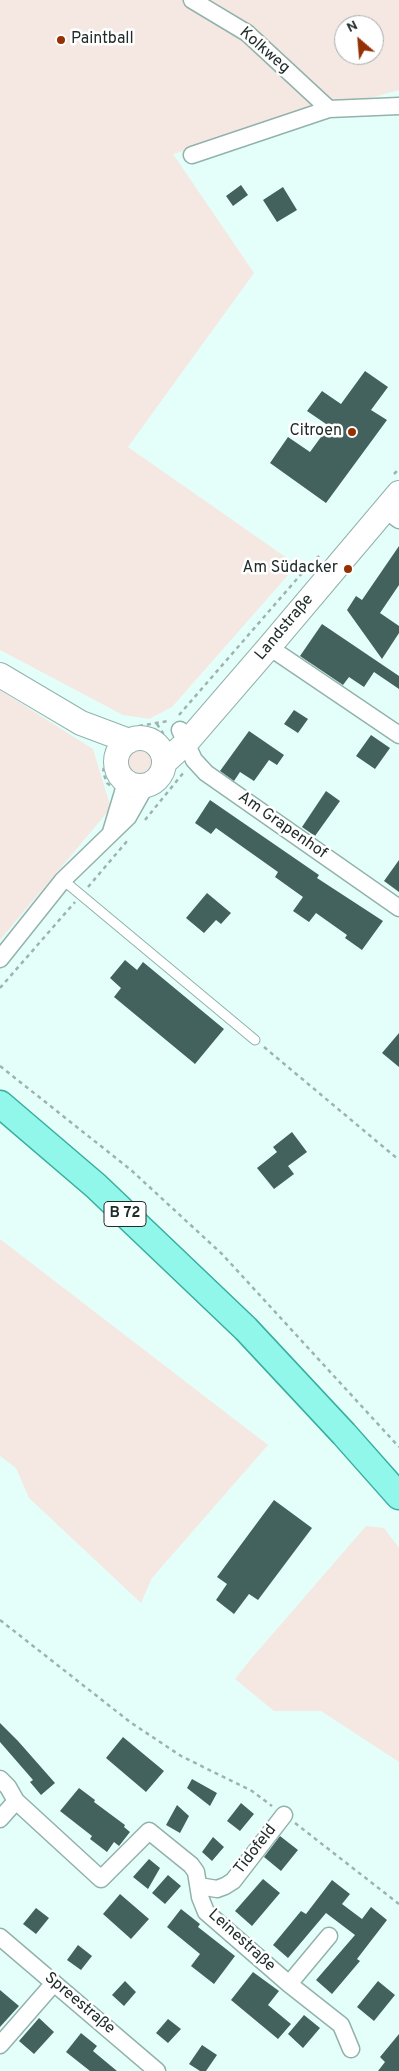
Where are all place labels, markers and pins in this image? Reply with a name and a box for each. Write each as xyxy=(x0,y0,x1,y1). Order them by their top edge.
place label: Paintball xyxy=(71,30,134,50)
marker: Paintball xyxy=(55,34,67,46)
place label: Citroen xyxy=(289,422,342,442)
marker: Citroen xyxy=(346,426,358,438)
place label: Am Südacker xyxy=(243,559,338,579)
marker: Am Südacker xyxy=(342,563,354,575)

